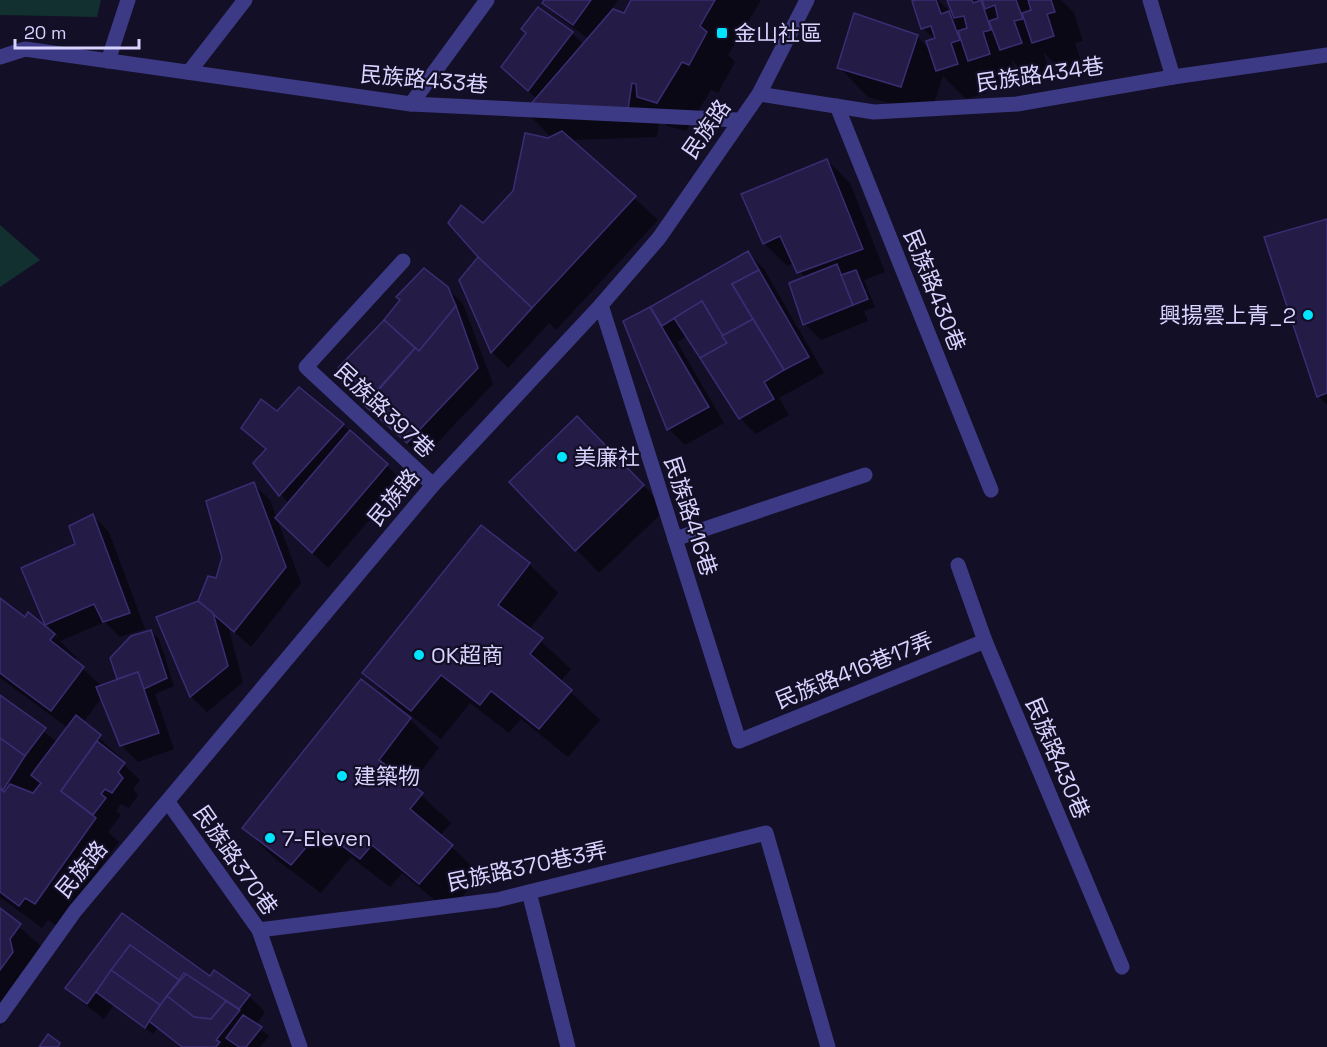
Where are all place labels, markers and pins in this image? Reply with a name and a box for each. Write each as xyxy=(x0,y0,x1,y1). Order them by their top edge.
place label: 金山社區 xyxy=(734,19,822,47)
marker: 金山社區 xyxy=(715,26,729,40)
place label: 興揚雲上青_2 xyxy=(1159,301,1296,329)
marker: 興揚雲上青_2 xyxy=(1301,308,1315,322)
place label: 美廉社 xyxy=(574,443,640,471)
marker: 美廉社 xyxy=(555,450,569,464)
place label: OK超商 xyxy=(431,641,503,669)
marker: OK超商 xyxy=(412,648,426,662)
place label: 建築物 xyxy=(354,762,420,790)
marker: 建築物 xyxy=(335,769,349,783)
place label: 7-Eleven xyxy=(282,824,371,852)
marker: 7-Eleven xyxy=(263,831,277,845)

